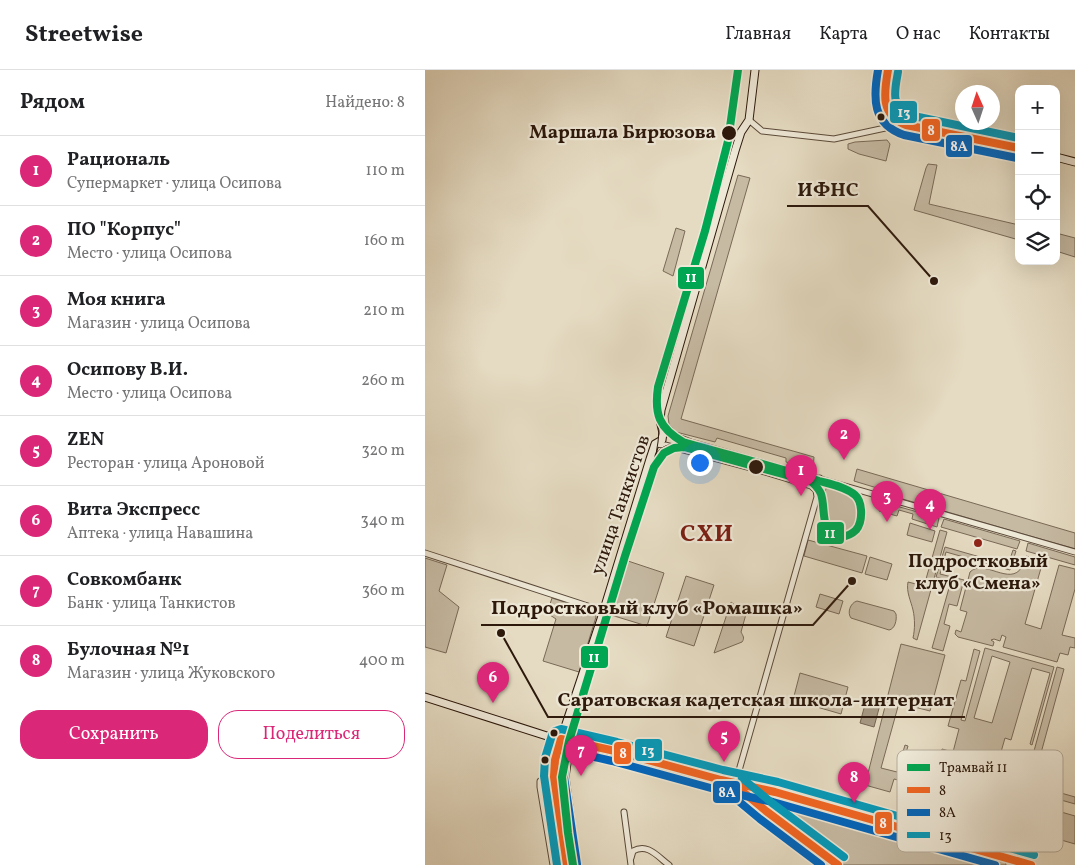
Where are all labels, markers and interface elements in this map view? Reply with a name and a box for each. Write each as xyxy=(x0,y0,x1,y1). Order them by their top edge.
text: Streetwise xyxy=(25,18,143,52)
text: Главная xyxy=(725,22,791,47)
text: Карта xyxy=(819,22,868,47)
text: О нас xyxy=(896,22,941,47)
text: Контакты xyxy=(969,22,1050,47)
north arrow xyxy=(955,85,1000,130)
map controls xyxy=(1015,85,1060,265)
button: + xyxy=(1015,85,1060,130)
text: Рядом xyxy=(20,88,85,117)
text: Найдено: 8 xyxy=(325,92,405,114)
line badge: 13 xyxy=(889,100,918,124)
text: 13 xyxy=(898,104,910,123)
unlabelled marker xyxy=(876,112,886,122)
line badge: 8 xyxy=(921,118,941,142)
place label: Маршала Бирюзова xyxy=(529,120,716,146)
text: 8 xyxy=(927,122,935,141)
marker: Маршала Бирюзова xyxy=(720,124,738,142)
button: − xyxy=(1015,130,1060,175)
line badge: 8А xyxy=(945,134,973,158)
text: 8А xyxy=(950,138,968,157)
text: Рациональ xyxy=(67,147,170,173)
text: 1 xyxy=(33,160,39,182)
text: 110 m xyxy=(366,160,405,182)
callout: ИФНС xyxy=(787,171,868,206)
text: Супермаркет · улица Осипова xyxy=(67,173,282,195)
button: locate xyxy=(1015,175,1060,220)
text: ИФНС xyxy=(797,177,859,205)
text: ПО "Корпус" xyxy=(67,217,181,243)
button: layers xyxy=(1015,220,1060,265)
text: 2 xyxy=(32,230,40,252)
text: 160 m xyxy=(364,230,405,252)
text: Место · улица Осипова xyxy=(67,243,232,265)
line badge: 11 xyxy=(677,266,705,290)
text: 11 xyxy=(685,269,697,288)
text: Моя книга xyxy=(67,287,166,313)
text: 3 xyxy=(32,300,40,322)
text: 210 m xyxy=(363,300,405,322)
text: Магазин · улица Осипова xyxy=(67,313,251,335)
text: Осипову В.И. xyxy=(67,357,188,383)
text: 4 xyxy=(31,370,41,392)
text: 260 m xyxy=(361,370,405,392)
text: Место · улица Осипова xyxy=(67,383,232,405)
pin: 2 xyxy=(828,419,860,460)
text: ZEN xyxy=(67,427,104,453)
street label: улица Танкистов xyxy=(585,431,657,579)
text: 5 xyxy=(32,440,40,462)
text: 320 m xyxy=(361,440,405,462)
your location xyxy=(687,450,713,476)
text: Ресторан · улица Ароновой xyxy=(67,453,265,475)
pin: 1 xyxy=(785,455,817,496)
unlabelled marker xyxy=(747,458,765,476)
pin: 3 xyxy=(871,481,903,522)
pin: 4 xyxy=(914,489,946,530)
text: Вита Экспресс xyxy=(67,497,200,523)
text: 6 xyxy=(32,510,40,532)
text: 340 m xyxy=(361,510,405,532)
district label: СХИ xyxy=(680,518,734,552)
line badge: 11 xyxy=(816,521,845,545)
text: Аптека · улица Навашина xyxy=(67,523,253,545)
text: 11 xyxy=(824,525,836,544)
marker: Подростковый клуб «Смена» xyxy=(972,537,984,549)
place label: Подростковый клуб «Смена» xyxy=(908,549,1048,597)
text: Совкомбанк xyxy=(67,567,182,593)
text: 7 xyxy=(32,580,40,602)
text: 360 m xyxy=(362,580,405,602)
callout: Подростковый клуб «Ромашка» xyxy=(481,590,813,625)
text: Банк · улица Танкистов xyxy=(67,593,236,615)
text: Подростковый клуб «Ромашка» xyxy=(491,595,803,623)
text: Булочная №1 xyxy=(67,637,190,663)
line badge: 11 xyxy=(580,645,609,669)
text: 11 xyxy=(588,649,600,668)
text: 8 xyxy=(32,650,40,672)
text: 400 m xyxy=(359,650,405,672)
pin: 6 xyxy=(477,662,509,703)
text: Магазин · улица Жуковского xyxy=(67,663,275,685)
callout: Саратовская кадетская школа-интернат xyxy=(548,682,965,717)
text: Саратовская кадетская школа-интернат xyxy=(558,687,954,715)
button: Сохранить xyxy=(20,710,208,759)
button: Поделиться xyxy=(218,710,405,759)
pin: 5 xyxy=(708,721,740,762)
unlabelled marker xyxy=(549,728,559,738)
pin: 7 xyxy=(565,735,597,776)
line badge: 13 xyxy=(634,738,663,762)
line badge: 8 xyxy=(613,741,632,765)
text: 13 xyxy=(642,742,654,761)
text: 8 xyxy=(619,745,627,764)
legend xyxy=(897,750,1063,852)
unlabelled marker xyxy=(540,755,550,765)
text: Трамвай 11 xyxy=(939,759,1007,778)
pin: 8 xyxy=(838,762,870,803)
line badge: 8А xyxy=(712,780,741,804)
text: 8 xyxy=(939,782,946,801)
text: 8А xyxy=(718,784,736,803)
text: 8А xyxy=(939,804,956,823)
line badge: 8 xyxy=(874,811,893,835)
text: 8 xyxy=(879,815,887,834)
text: 13 xyxy=(939,827,952,846)

